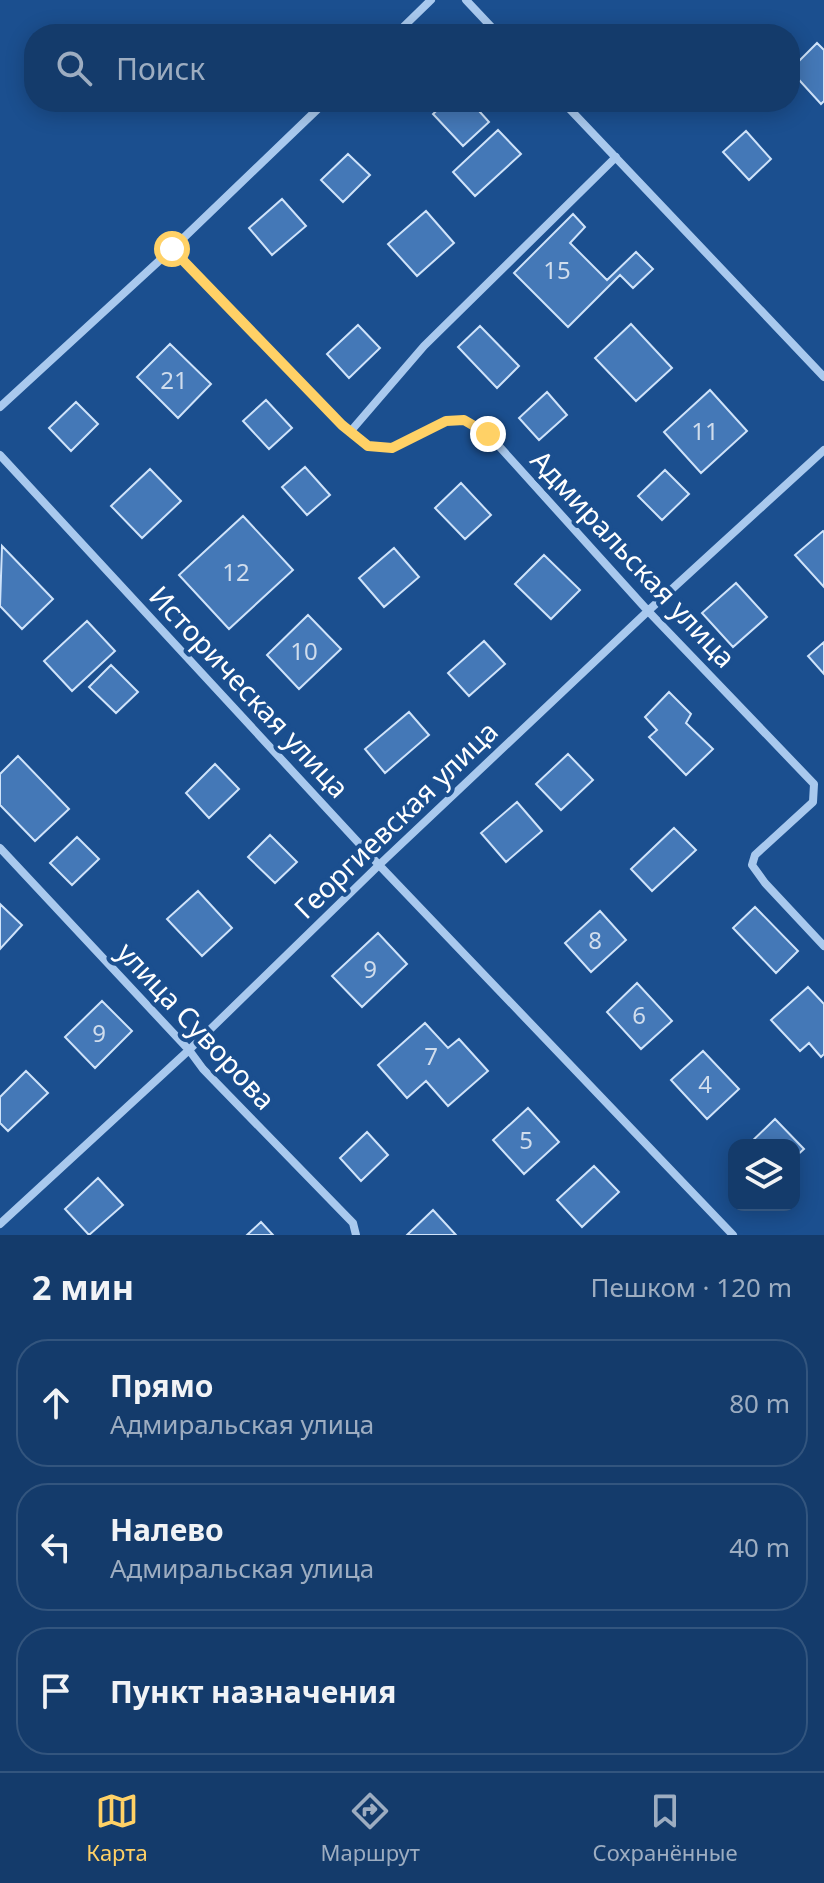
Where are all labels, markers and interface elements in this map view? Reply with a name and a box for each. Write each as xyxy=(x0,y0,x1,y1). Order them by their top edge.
search box xyxy=(24,24,800,112)
icon: search xyxy=(52,46,96,90)
text: Поиск xyxy=(116,48,205,89)
route start xyxy=(154,231,190,267)
house number: 15 xyxy=(543,253,571,286)
house number: 21 xyxy=(160,363,188,396)
house number: 11 xyxy=(691,414,719,447)
route end xyxy=(470,416,506,452)
street label: Адмиральская улица xyxy=(523,441,745,675)
house number: 12 xyxy=(222,555,250,588)
street label: Историческая улица xyxy=(141,577,358,806)
house number: 10 xyxy=(290,634,318,667)
street label: Георгиевская улица xyxy=(285,712,505,927)
house number: 8 xyxy=(588,923,602,956)
street label: улица Суворова xyxy=(109,933,284,1117)
house number: 9 xyxy=(363,952,377,985)
house number: 6 xyxy=(632,998,646,1031)
house number: 9 xyxy=(92,1016,106,1049)
house number: 7 xyxy=(424,1039,438,1072)
house number: 4 xyxy=(698,1067,712,1100)
house number: 5 xyxy=(519,1123,533,1156)
map controls xyxy=(728,1139,800,1211)
button: layers xyxy=(728,1139,800,1211)
text: 2 мин xyxy=(32,1264,134,1310)
text: Пешком · 120 m xyxy=(590,1269,792,1305)
text: Прямо xyxy=(110,1365,214,1406)
icon: ahead xyxy=(34,1381,78,1425)
text: 80 m xyxy=(729,1385,790,1421)
text: Адмиральская улица xyxy=(110,1406,374,1442)
text: Налево xyxy=(110,1509,224,1550)
icon: left xyxy=(34,1525,78,1569)
text: 40 m xyxy=(729,1529,790,1565)
text: Адмиральская улица xyxy=(110,1550,374,1586)
icon: arrive xyxy=(34,1669,78,1713)
text: Пункт назначения xyxy=(110,1671,396,1712)
tab: Карта xyxy=(86,1789,148,1867)
tab: Маршрут xyxy=(320,1789,420,1867)
tab: Сохранённые xyxy=(593,1789,738,1867)

